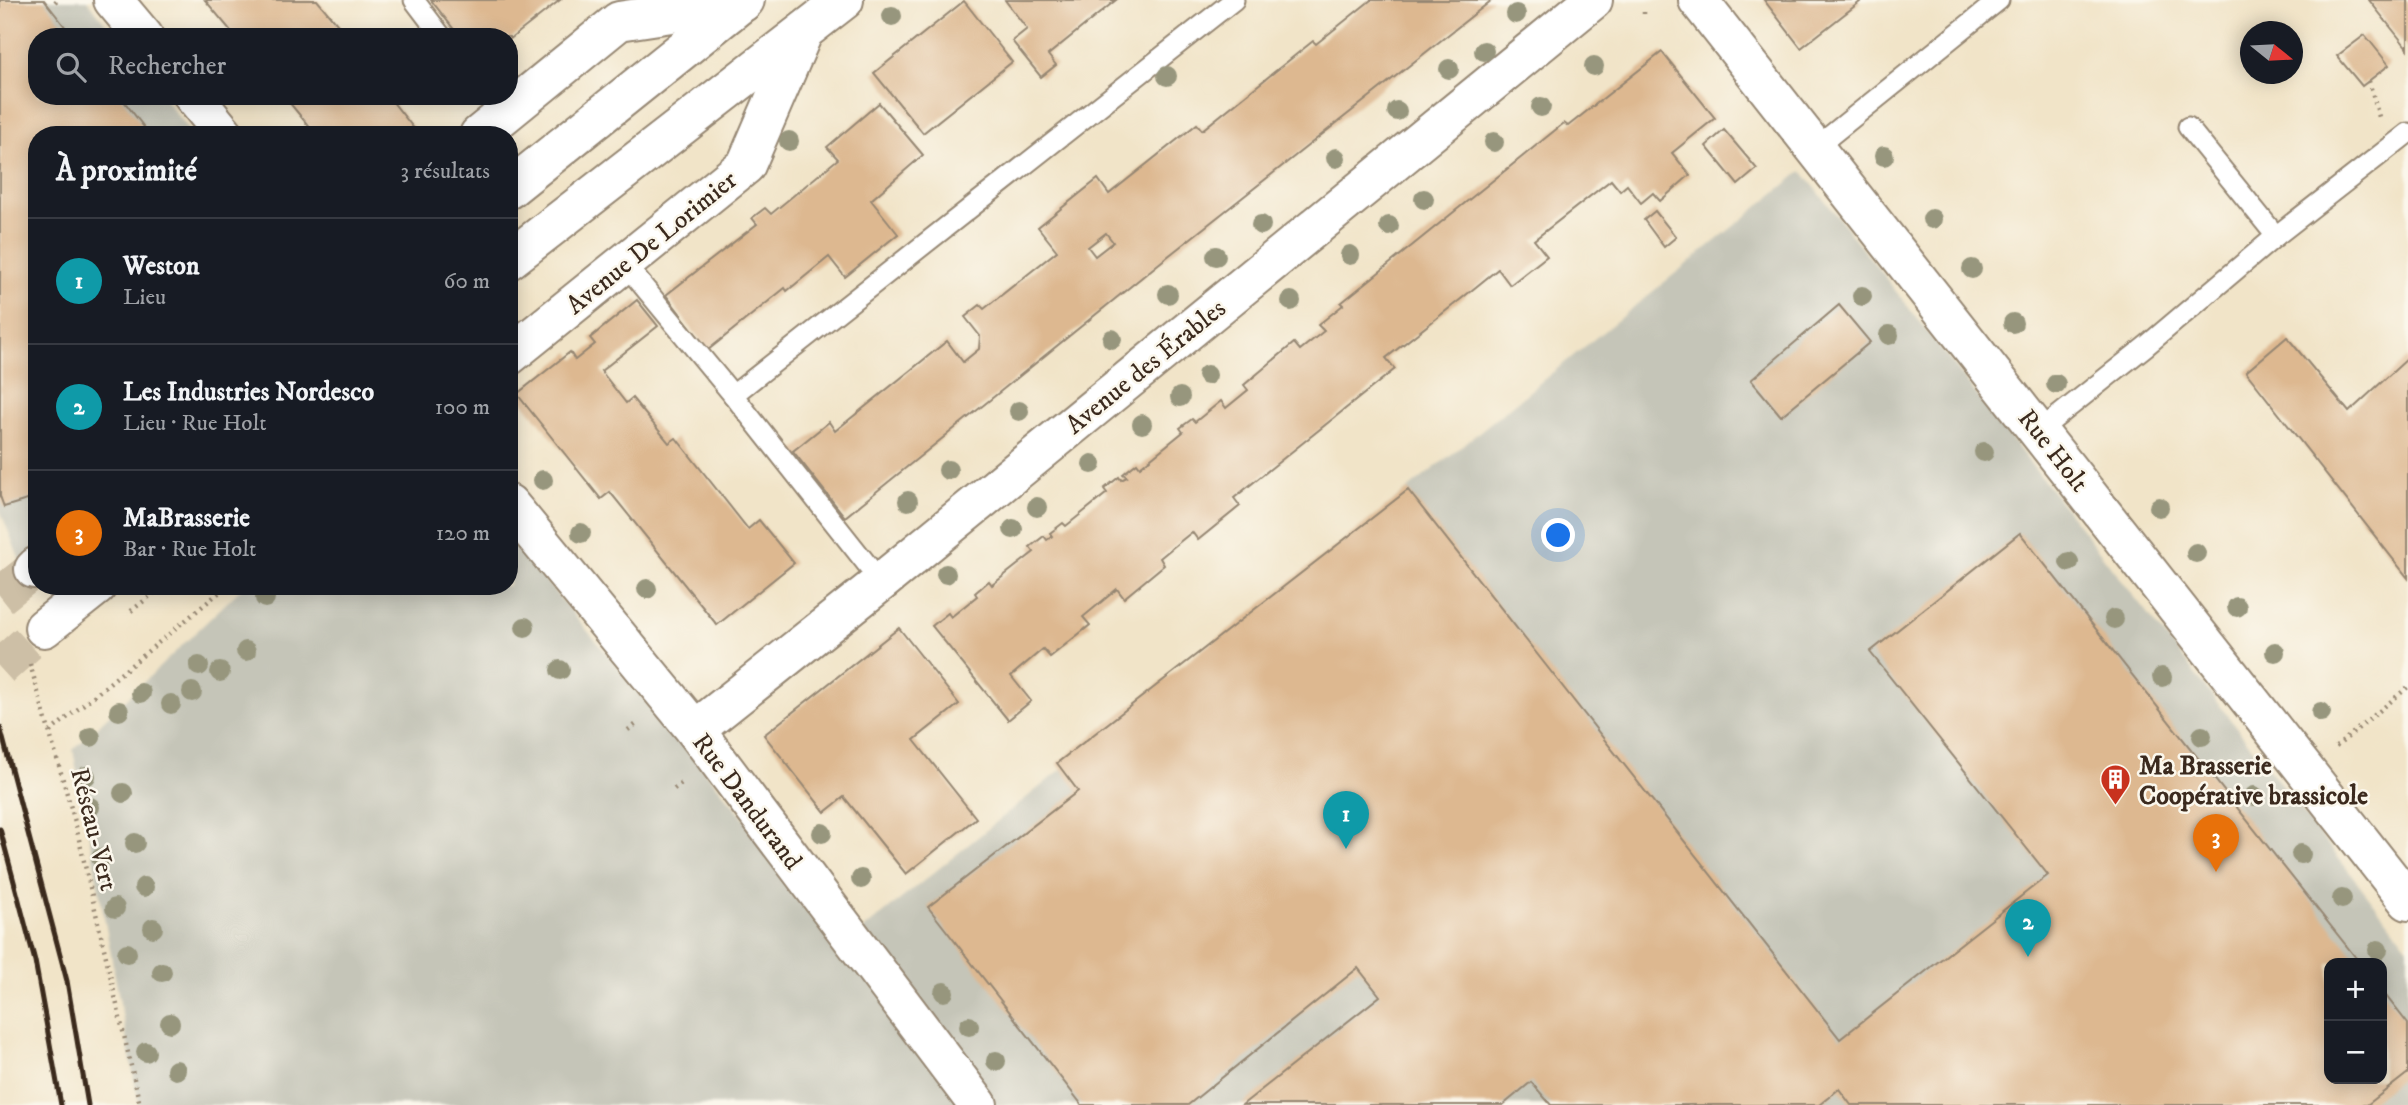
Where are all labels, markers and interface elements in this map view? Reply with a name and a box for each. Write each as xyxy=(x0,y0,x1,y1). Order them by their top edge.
north arrow xyxy=(2240,21,2303,84)
search box xyxy=(28,28,518,105)
icon: search xyxy=(52,48,90,86)
text: Rechercher xyxy=(108,50,226,83)
text: À proximité xyxy=(56,153,197,190)
text: 3 résultats xyxy=(401,157,490,186)
street label: Avenue De Lorimier xyxy=(560,164,744,322)
text: Weston xyxy=(123,250,200,283)
text: 1 xyxy=(75,267,83,296)
text: 60 m xyxy=(443,267,490,296)
text: Lieu xyxy=(123,283,166,312)
street label: Avenue des Érables xyxy=(1059,292,1233,442)
text: Les Industries Nordesco xyxy=(123,376,374,409)
text: 2 xyxy=(73,393,85,422)
text: 100 m xyxy=(435,393,490,422)
street label: Rue Holt xyxy=(2010,403,2095,499)
text: Lieu · Rue Holt xyxy=(123,409,267,438)
text: MaBrasserie xyxy=(123,502,250,535)
your location xyxy=(1541,518,1575,552)
text: 3 xyxy=(75,519,83,548)
text: 120 m xyxy=(436,519,490,548)
text: Bar · Rue Holt xyxy=(123,535,256,564)
street label: Rue Dandurand xyxy=(685,727,809,877)
place label: Ma Brasserie Coopérative brassicole xyxy=(2139,750,2368,813)
building icon: Ma Brasserie Coopérative brassicole xyxy=(2099,763,2133,807)
street label: Réseau-Vert xyxy=(62,765,125,894)
pin: 1 xyxy=(1323,791,1369,849)
pin: 3 xyxy=(2193,814,2239,872)
pin: 2 xyxy=(2005,899,2051,957)
map controls xyxy=(2324,958,2387,1084)
button: + xyxy=(2324,958,2387,1021)
button: − xyxy=(2324,1021,2387,1084)

